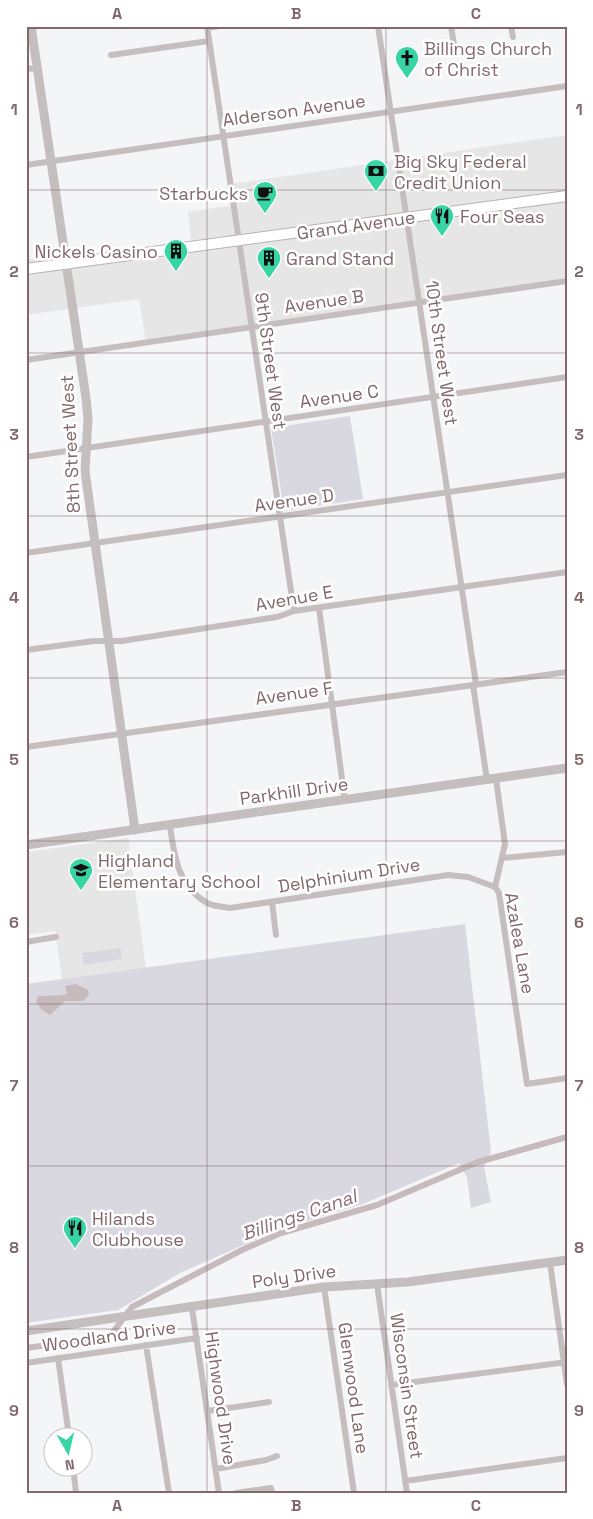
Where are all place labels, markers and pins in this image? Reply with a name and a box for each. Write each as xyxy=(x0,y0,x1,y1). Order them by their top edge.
place label: Billings Church of Christ xyxy=(424,37,552,81)
church icon: Billings Church of Christ xyxy=(394,45,420,79)
place label: Big Sky Federal Credit Union xyxy=(394,150,527,194)
bank icon: Big Sky Federal Credit Union xyxy=(363,158,389,192)
cafe icon: Starbucks xyxy=(252,180,278,214)
place label: Starbucks xyxy=(159,182,248,205)
restaurant icon: Four Seas xyxy=(429,203,455,237)
place label: Four Seas xyxy=(460,205,545,228)
building icon: Nickels Casino xyxy=(163,238,189,272)
place label: Nickels Casino xyxy=(35,240,158,263)
building icon: Grand Stand xyxy=(256,245,282,279)
place label: Grand Stand xyxy=(286,247,394,270)
place label: Highland Elementary School xyxy=(98,849,261,893)
school or university icon: Highland Elementary School xyxy=(68,857,94,891)
place label: Hilands Clubhouse xyxy=(92,1207,184,1251)
restaurant icon: Hilands Clubhouse xyxy=(62,1215,88,1249)

